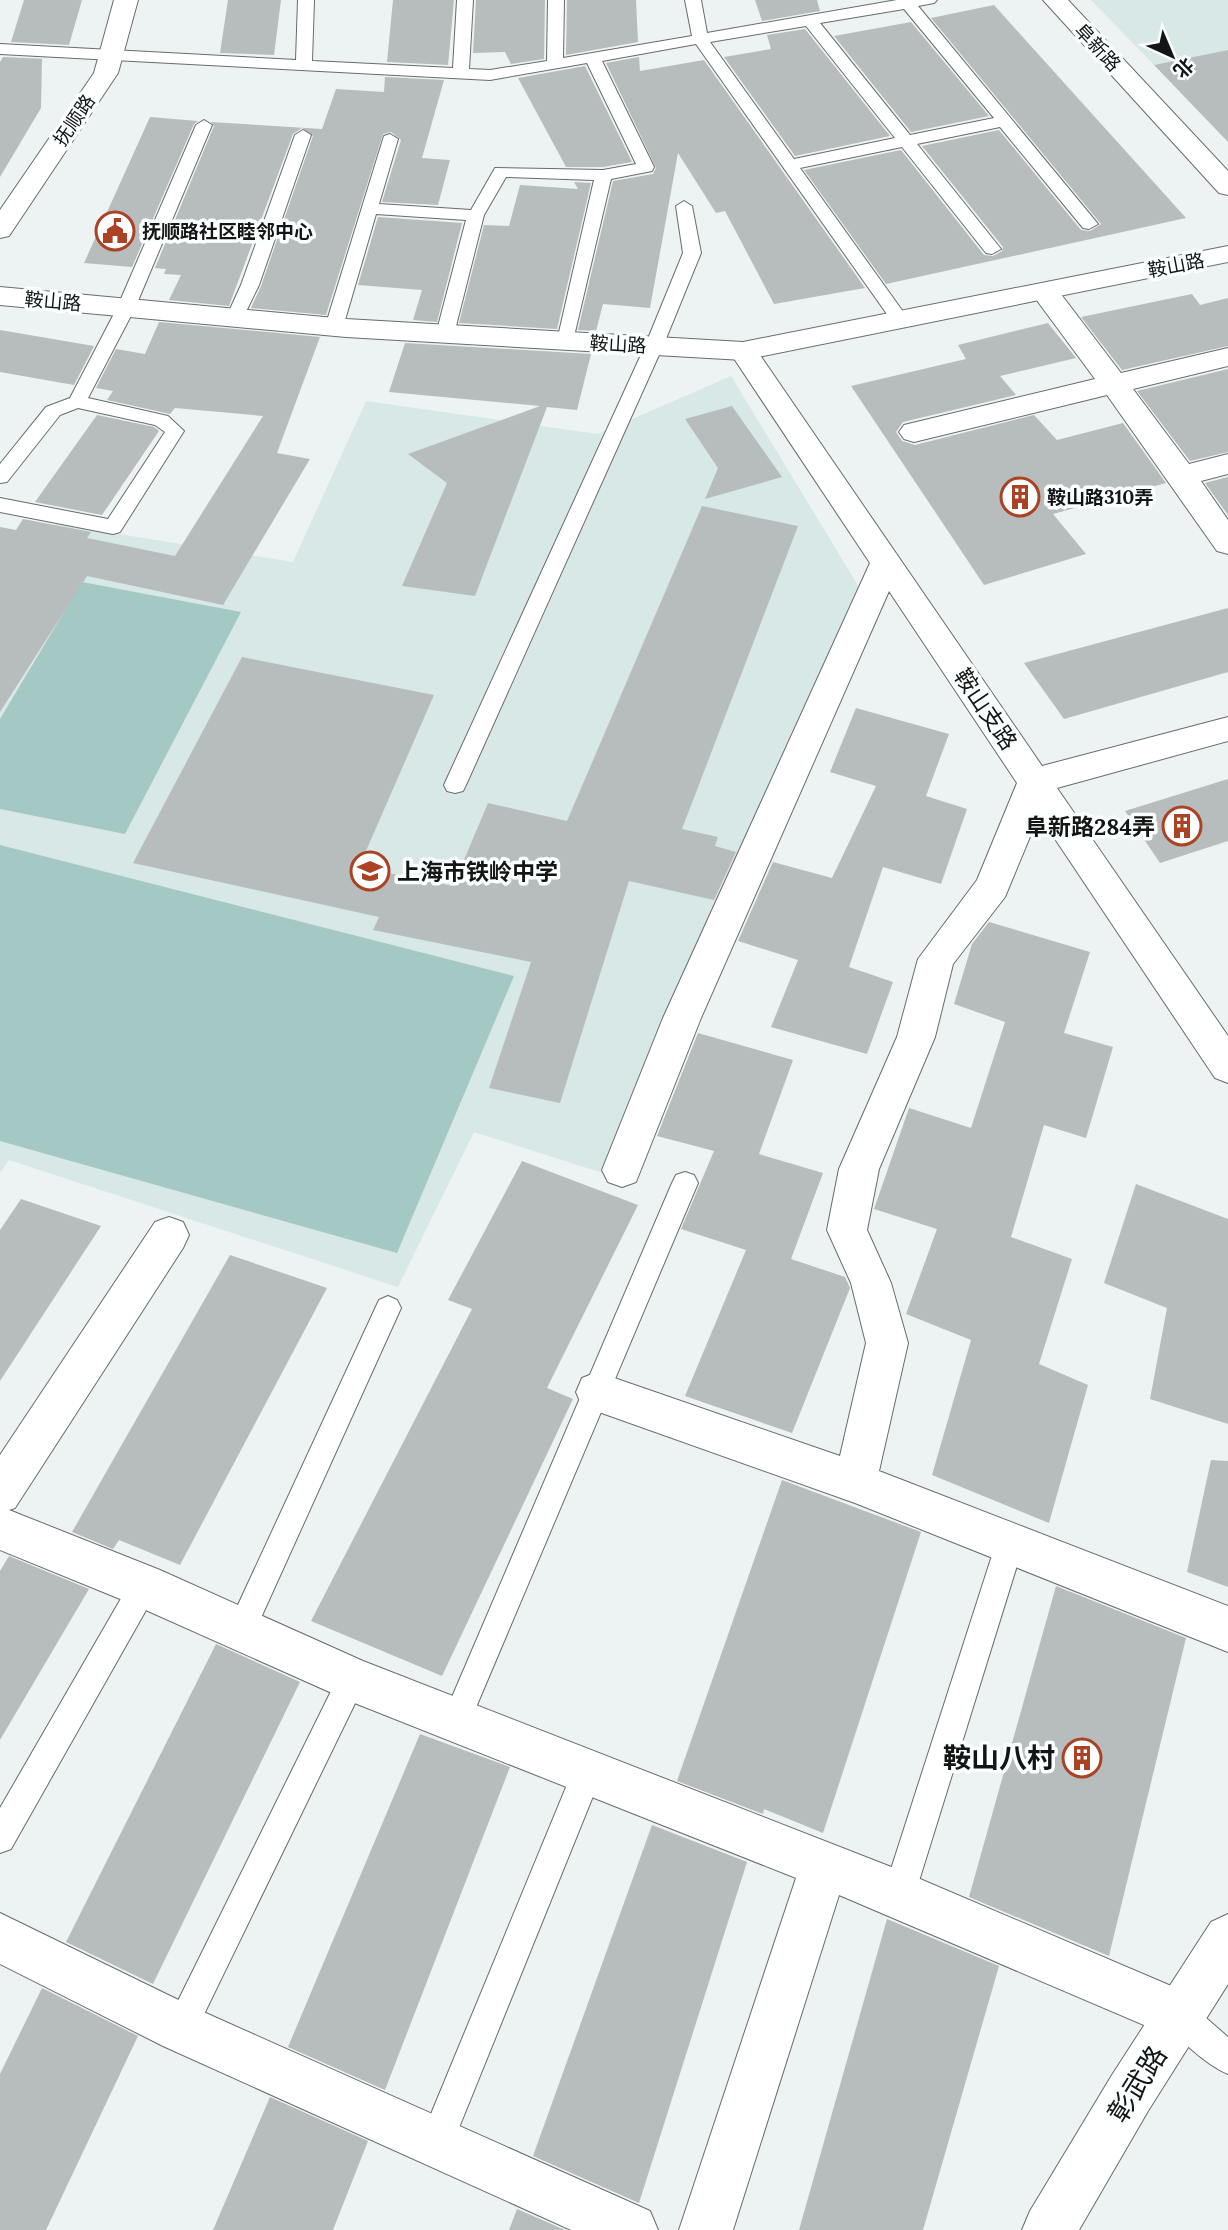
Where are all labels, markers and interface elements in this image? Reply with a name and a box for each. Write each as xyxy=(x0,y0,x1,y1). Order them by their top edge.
street label: 阜新路 xyxy=(1070,18,1126,76)
north arrow xyxy=(1137,21,1207,91)
text: 北 xyxy=(1169,53,1199,83)
street label: 抚顺路 xyxy=(48,90,100,150)
public building icon: 抚顺路社区睦邻中心 xyxy=(94,210,136,252)
place label: 抚顺路社区睦邻中心 xyxy=(142,219,313,243)
street label: 鞍山路 xyxy=(1146,248,1206,282)
street label: 鞍山路 xyxy=(24,287,82,315)
street label: 鞍山路 xyxy=(589,331,647,357)
building icon: 鞍山路310弄 xyxy=(999,476,1041,518)
place label: 鞍山路310弄 xyxy=(1047,485,1153,509)
street label: 鞍山支路 xyxy=(948,663,1024,755)
building icon: 阜新路284弄 xyxy=(1161,805,1203,847)
place label: 阜新路284弄 xyxy=(1025,812,1155,841)
school or university icon: 上海市铁岭中学 xyxy=(349,850,391,892)
place label: 上海市铁岭中学 xyxy=(397,857,558,886)
building icon: 鞍山八村 xyxy=(1061,1737,1103,1779)
place label: 鞍山八村 xyxy=(943,1740,1055,1776)
street label: 彰武路 xyxy=(1099,2039,1175,2129)

